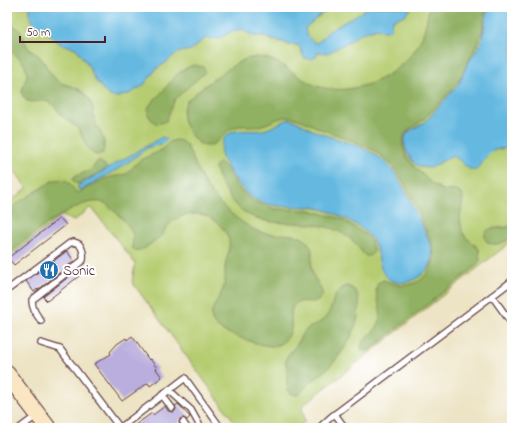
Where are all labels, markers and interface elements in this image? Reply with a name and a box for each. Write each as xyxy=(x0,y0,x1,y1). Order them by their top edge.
scale bar xyxy=(20,18,105,44)
text: 50 m xyxy=(26,24,50,42)
restaurant icon: Sonic xyxy=(38,259,60,281)
place label: Sonic xyxy=(63,261,96,282)

